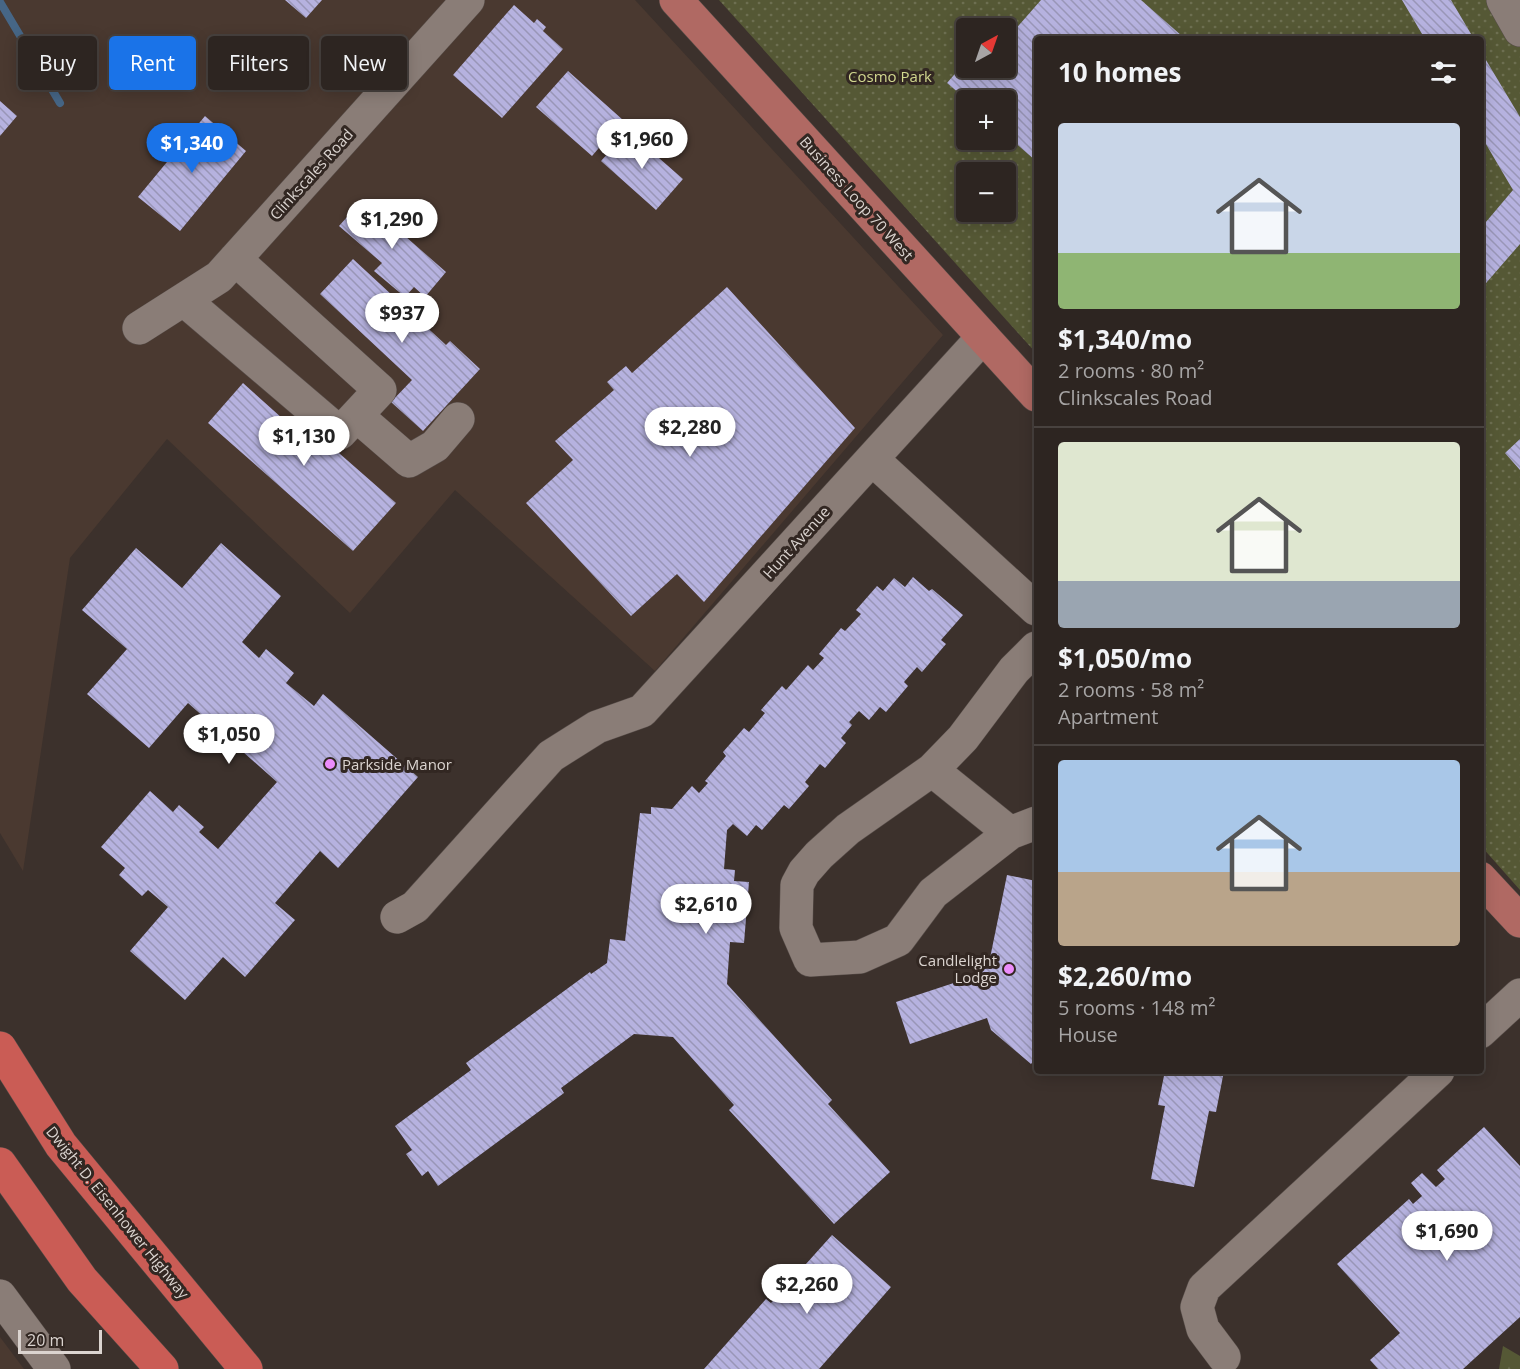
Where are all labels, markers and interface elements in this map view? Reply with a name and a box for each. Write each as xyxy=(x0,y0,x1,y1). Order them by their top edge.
north arrow xyxy=(956,18,1016,78)
map controls xyxy=(956,18,1016,222)
chip: Buy xyxy=(18,36,97,90)
chip: Rent xyxy=(109,36,196,90)
chip: Filters xyxy=(208,36,309,90)
chip: New xyxy=(321,36,407,90)
text: 10 homes xyxy=(1058,54,1182,90)
icon: filters xyxy=(1427,56,1460,89)
park label: Cosmo Park xyxy=(848,66,932,86)
button: + xyxy=(956,90,1016,150)
pin: $1,960 xyxy=(593,119,691,170)
pin: $1,340 xyxy=(143,123,241,174)
street label: Clinkscales Road xyxy=(265,124,357,224)
text: $1,960 xyxy=(611,125,673,152)
text: $1,340 xyxy=(161,129,223,156)
street label: Business Loop 70 West xyxy=(796,132,918,264)
button: − xyxy=(956,162,1016,222)
icon: home xyxy=(1205,162,1313,270)
pin: $1,290 xyxy=(343,199,441,250)
text: $1,290 xyxy=(361,205,423,232)
pin: $937 xyxy=(366,293,438,344)
text: $937 xyxy=(379,299,425,326)
text: $1,340/mo xyxy=(1058,321,1192,357)
text: 2 rooms · 80 m² xyxy=(1058,357,1204,384)
text: Clinkscales Road xyxy=(1058,384,1212,411)
pin: $2,280 xyxy=(641,407,739,458)
text: $2,280 xyxy=(659,413,721,440)
pin: $1,130 xyxy=(255,416,353,467)
text: $1,130 xyxy=(273,422,335,449)
icon: home xyxy=(1205,481,1313,589)
street label: Hunt Avenue xyxy=(758,502,834,582)
text: $1,050/mo xyxy=(1058,640,1192,676)
text: 2 rooms · 58 m² xyxy=(1058,676,1204,703)
text: Apartment xyxy=(1058,703,1158,730)
pin: $1,050 xyxy=(180,714,278,765)
text: $1,050 xyxy=(198,720,260,747)
place label: Parkside Manor xyxy=(342,754,452,774)
marker: Parkside Manor xyxy=(323,757,337,771)
icon: home xyxy=(1205,799,1313,907)
pin: $2,610 xyxy=(657,884,755,935)
text: $2,610 xyxy=(675,890,737,917)
place label: Candlelight Lodge xyxy=(918,950,997,987)
text: $2,260/mo xyxy=(1058,958,1192,994)
marker: Candlelight Lodge xyxy=(1002,962,1016,976)
text: 5 rooms · 148 m² xyxy=(1058,994,1216,1021)
text: House xyxy=(1058,1021,1118,1048)
street label: Dwight D. Eisenhower Highway xyxy=(42,1122,194,1303)
pin: $1,690 xyxy=(1398,1211,1496,1262)
text: $1,690 xyxy=(1416,1217,1478,1244)
pin: $2,260 xyxy=(758,1264,856,1315)
text: $2,260 xyxy=(776,1270,838,1297)
scale bar xyxy=(18,1327,102,1354)
text: 20 m xyxy=(27,1329,64,1351)

